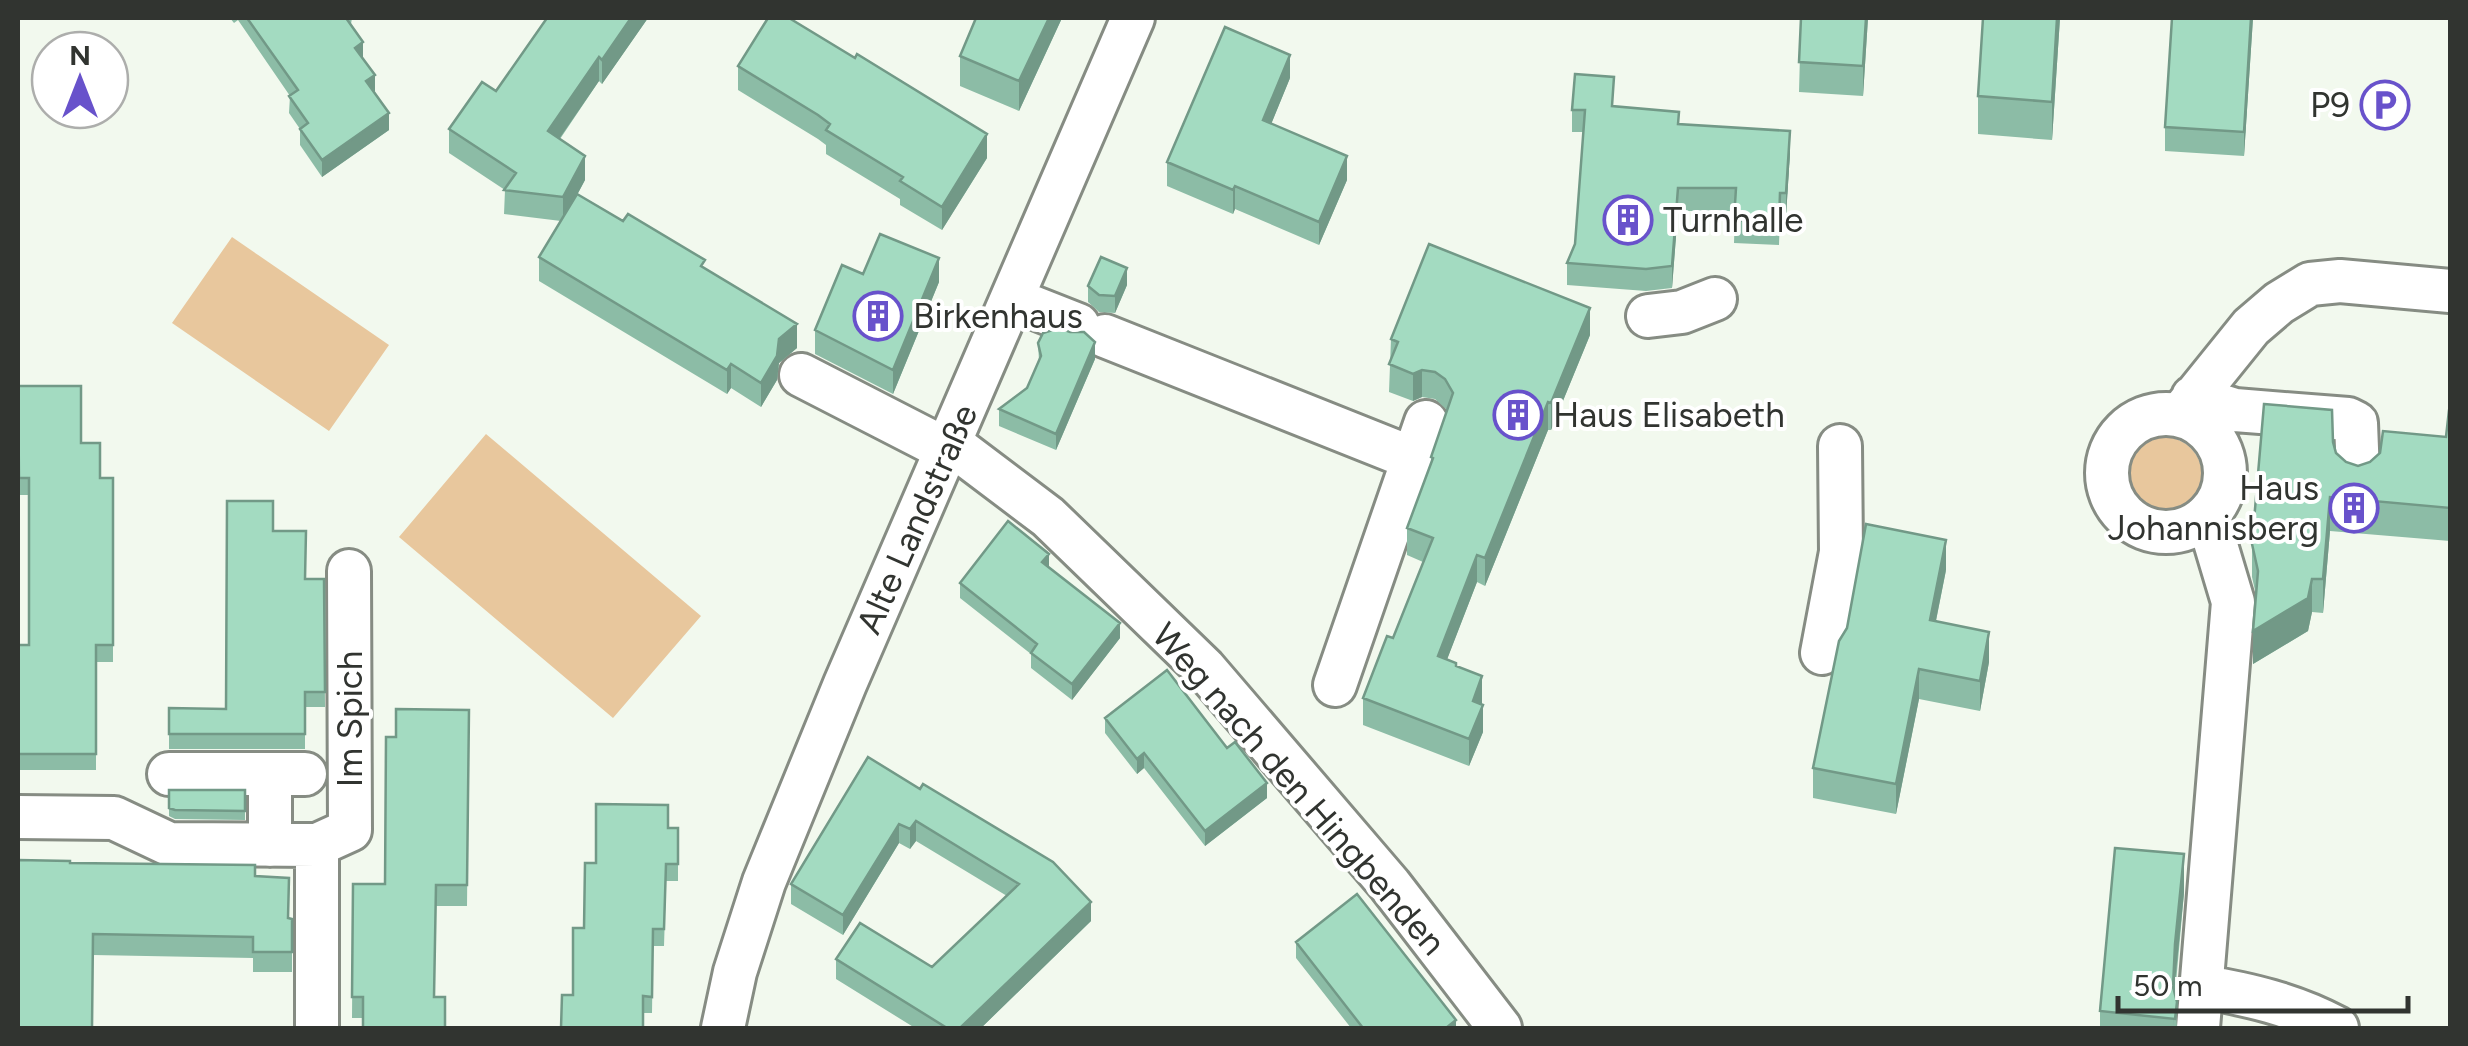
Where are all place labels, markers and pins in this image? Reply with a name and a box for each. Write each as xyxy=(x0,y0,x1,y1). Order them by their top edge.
parking icon: P9 xyxy=(2359,79,2411,131)
place label: P9 xyxy=(2310,84,2350,126)
building icon: Turnhalle xyxy=(1602,194,1654,246)
place label: Turnhalle xyxy=(1663,199,1803,241)
building icon: Birkenhaus xyxy=(852,290,904,342)
place label: Birkenhaus xyxy=(913,295,1083,337)
building icon: Haus Elisabeth xyxy=(1492,389,1544,441)
place label: Haus Elisabeth xyxy=(1553,394,1785,436)
place label: Haus Johannisberg xyxy=(2108,467,2319,549)
building icon: Haus Johannisberg xyxy=(2328,482,2380,534)

